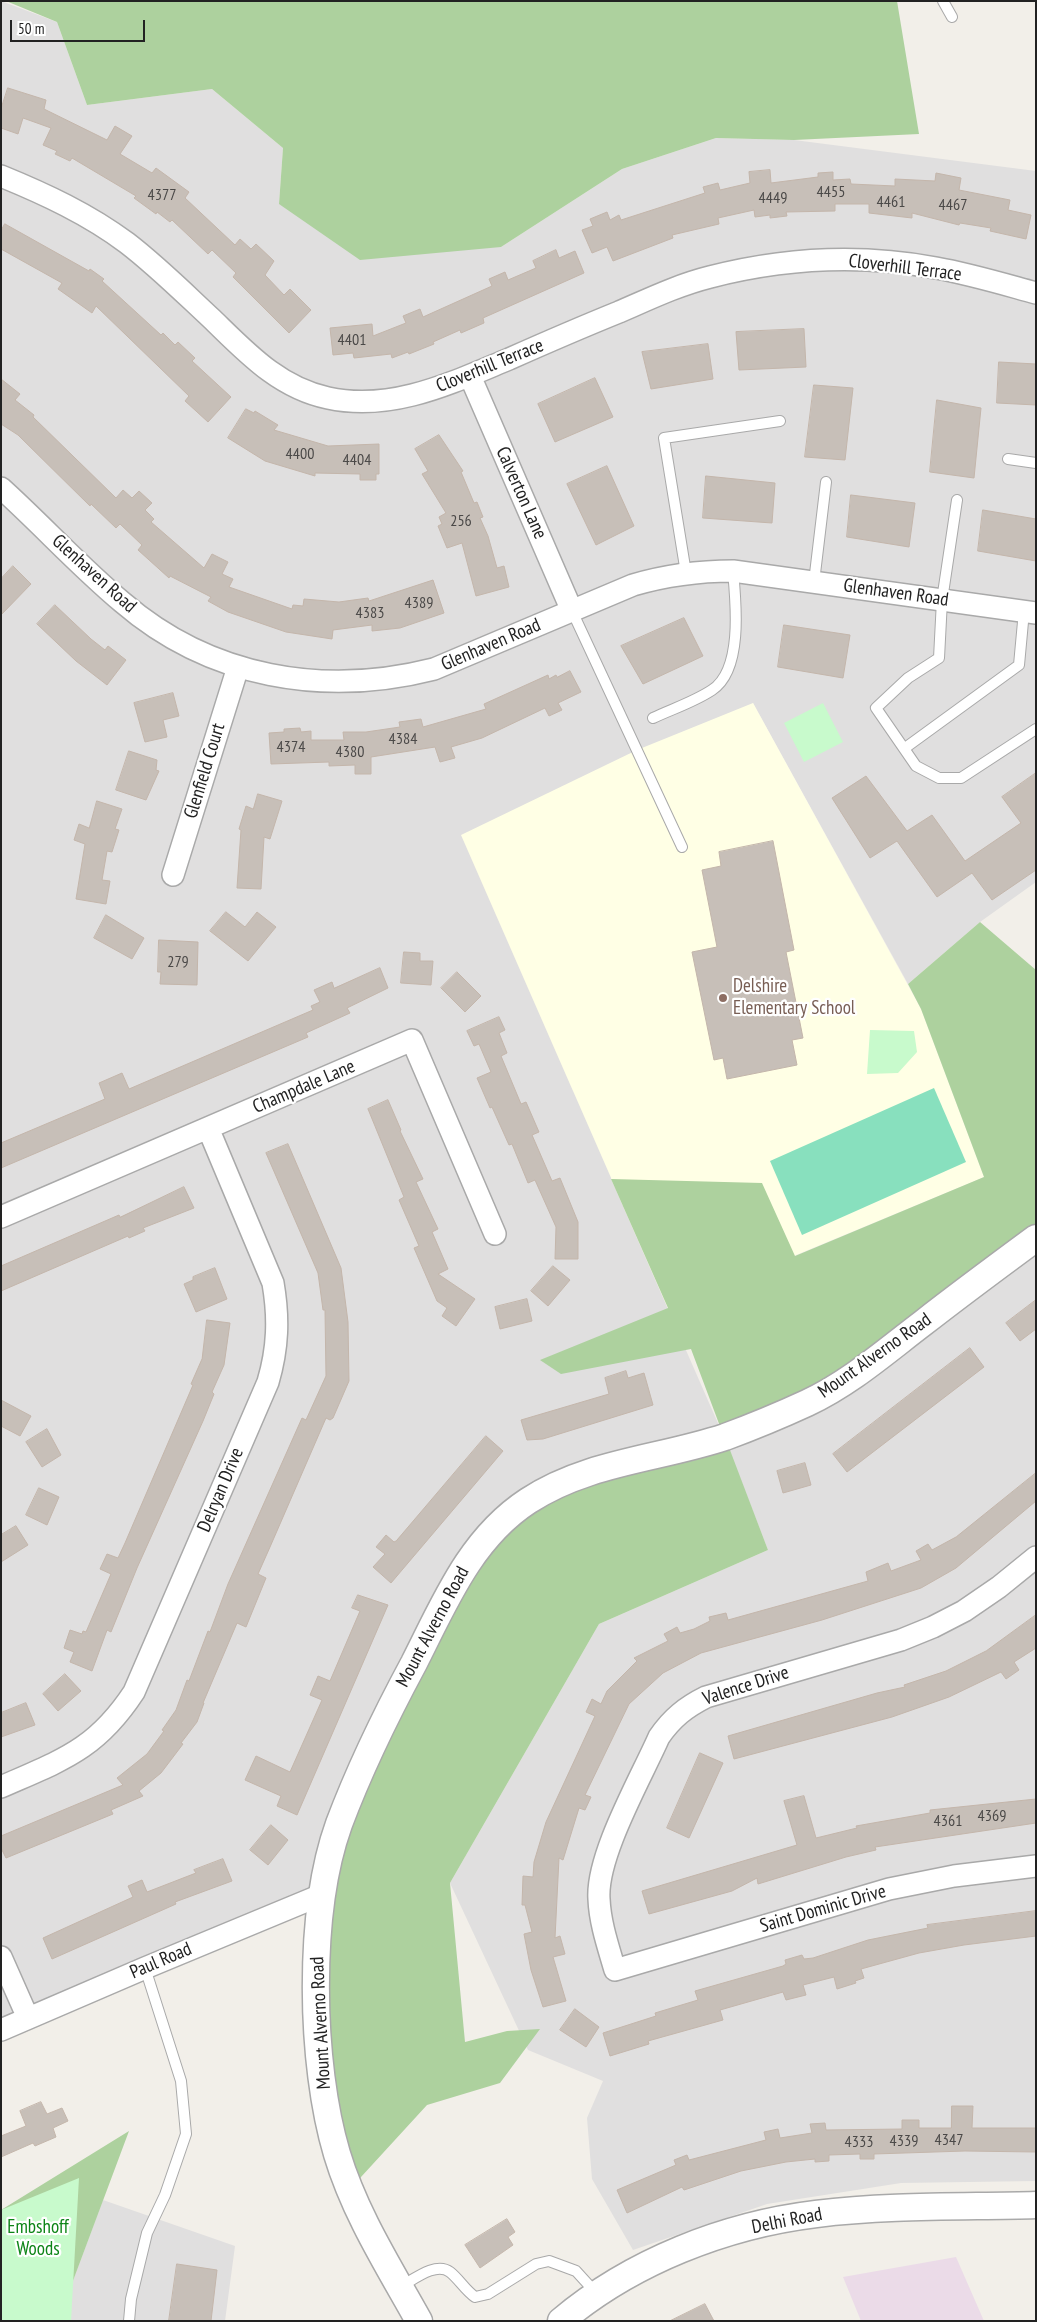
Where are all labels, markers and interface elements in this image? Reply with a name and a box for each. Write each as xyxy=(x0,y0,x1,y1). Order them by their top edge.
scale bar xyxy=(12,10,148,42)
text: 50 m xyxy=(18,19,44,38)
house number: 4455 xyxy=(817,182,845,202)
house number: 4377 xyxy=(148,185,176,205)
house number: 4449 xyxy=(759,188,787,208)
house number: 4461 xyxy=(877,192,905,212)
house number: 4467 xyxy=(939,195,967,215)
street label: Cloverhill Terrace xyxy=(847,250,963,286)
house number: 4401 xyxy=(338,330,366,350)
street label: Cloverhill Terrace xyxy=(433,334,547,398)
street label: Calverton Lane xyxy=(491,443,551,543)
house number: 4400 xyxy=(286,444,314,464)
house number: 4404 xyxy=(343,450,371,470)
house number: 256 xyxy=(450,511,472,531)
street label: Glenhaven Road xyxy=(47,530,141,618)
street label: Glenhaven Road xyxy=(842,574,950,612)
house number: 4389 xyxy=(405,593,433,613)
house number: 4383 xyxy=(356,603,384,623)
street label: Glenhaven Road xyxy=(438,614,544,676)
street label: Glenfield Court xyxy=(180,721,230,821)
house number: 4384 xyxy=(389,729,417,749)
house number: 4374 xyxy=(277,737,305,757)
house number: 4380 xyxy=(336,742,364,762)
house number: 279 xyxy=(167,952,189,972)
place label: Delshire Elementary School xyxy=(733,976,855,1020)
marker: Delshire Elementary School xyxy=(717,992,729,1004)
street label: Champdale Lane xyxy=(249,1055,359,1119)
street label: Mount Alverno Road xyxy=(814,1309,936,1403)
street label: Delryan Drive xyxy=(193,1445,249,1535)
street label: Mount Alverno Road xyxy=(392,1563,474,1691)
street label: Valence Drive xyxy=(700,1661,792,1711)
house number: 4369 xyxy=(978,1806,1006,1826)
house number: 4361 xyxy=(934,1811,962,1831)
street label: Saint Dominic Drive xyxy=(757,1880,889,1938)
street label: Paul Road xyxy=(127,1938,195,1984)
street label: Mount Alverno Road xyxy=(306,1956,336,2090)
house number: 4347 xyxy=(935,2130,963,2150)
house number: 4339 xyxy=(890,2131,918,2151)
house number: 4333 xyxy=(845,2132,873,2152)
street label: Delhi Road xyxy=(750,2203,824,2239)
park label: Embshoff Woods xyxy=(7,2217,69,2261)

